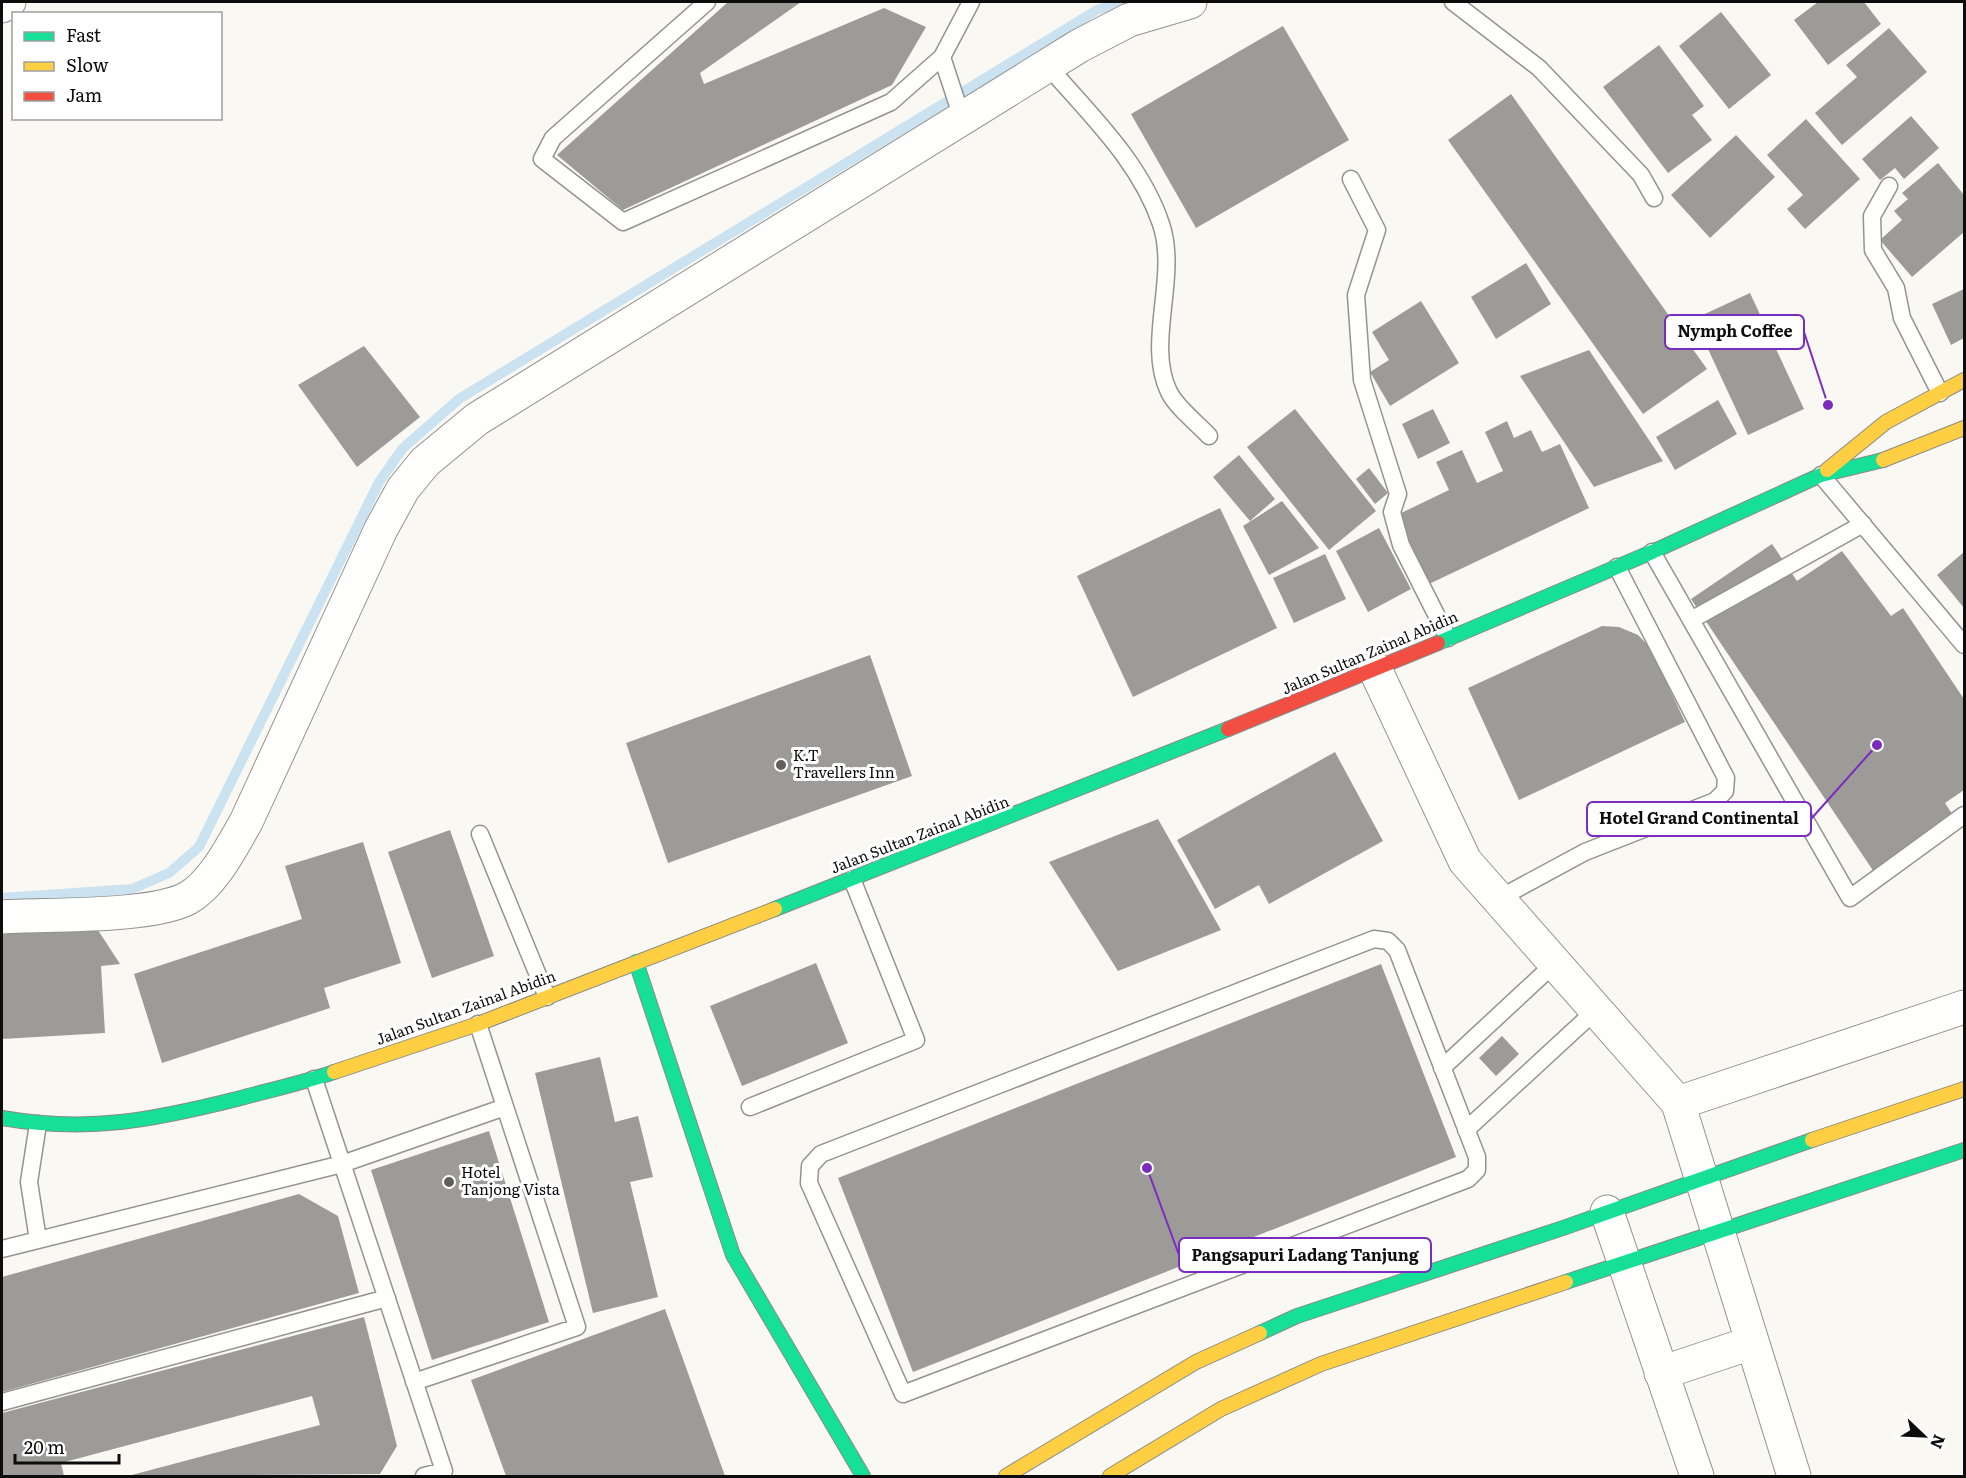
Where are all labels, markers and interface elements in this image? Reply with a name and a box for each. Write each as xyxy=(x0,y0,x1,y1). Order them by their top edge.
legend xyxy=(12,12,222,120)
text: Fast xyxy=(66,21,102,48)
text: Slow xyxy=(66,51,109,78)
text: Jam xyxy=(66,81,102,108)
callout: Nymph Coffee xyxy=(1665,315,1804,349)
text: Nymph Coffee xyxy=(1677,318,1793,342)
street label: Jalan Sultan Zainal Abidin xyxy=(1278,604,1461,699)
place label: K.T Travellers Inn xyxy=(793,743,895,783)
marker: K.T Travellers Inn xyxy=(774,758,788,772)
street label: Jalan Sultan Zainal Abidin xyxy=(827,789,1012,878)
callout: Hotel Grand Continental xyxy=(1587,802,1811,836)
text: Hotel Grand Continental xyxy=(1599,805,1799,829)
street label: Jalan Sultan Zainal Abidin xyxy=(372,963,559,1050)
place label: Hotel Tanjong Vista xyxy=(461,1160,561,1200)
marker: Hotel Tanjong Vista xyxy=(442,1175,456,1189)
callout: Pangsapuri Ladang Tanjung xyxy=(1179,1238,1431,1272)
text: Pangsapuri Ladang Tanjung xyxy=(1191,1242,1419,1266)
north arrow xyxy=(1894,1406,1954,1466)
scale bar xyxy=(15,1427,118,1465)
text: N xyxy=(1925,1431,1952,1453)
text: 20 m xyxy=(24,1433,65,1460)

